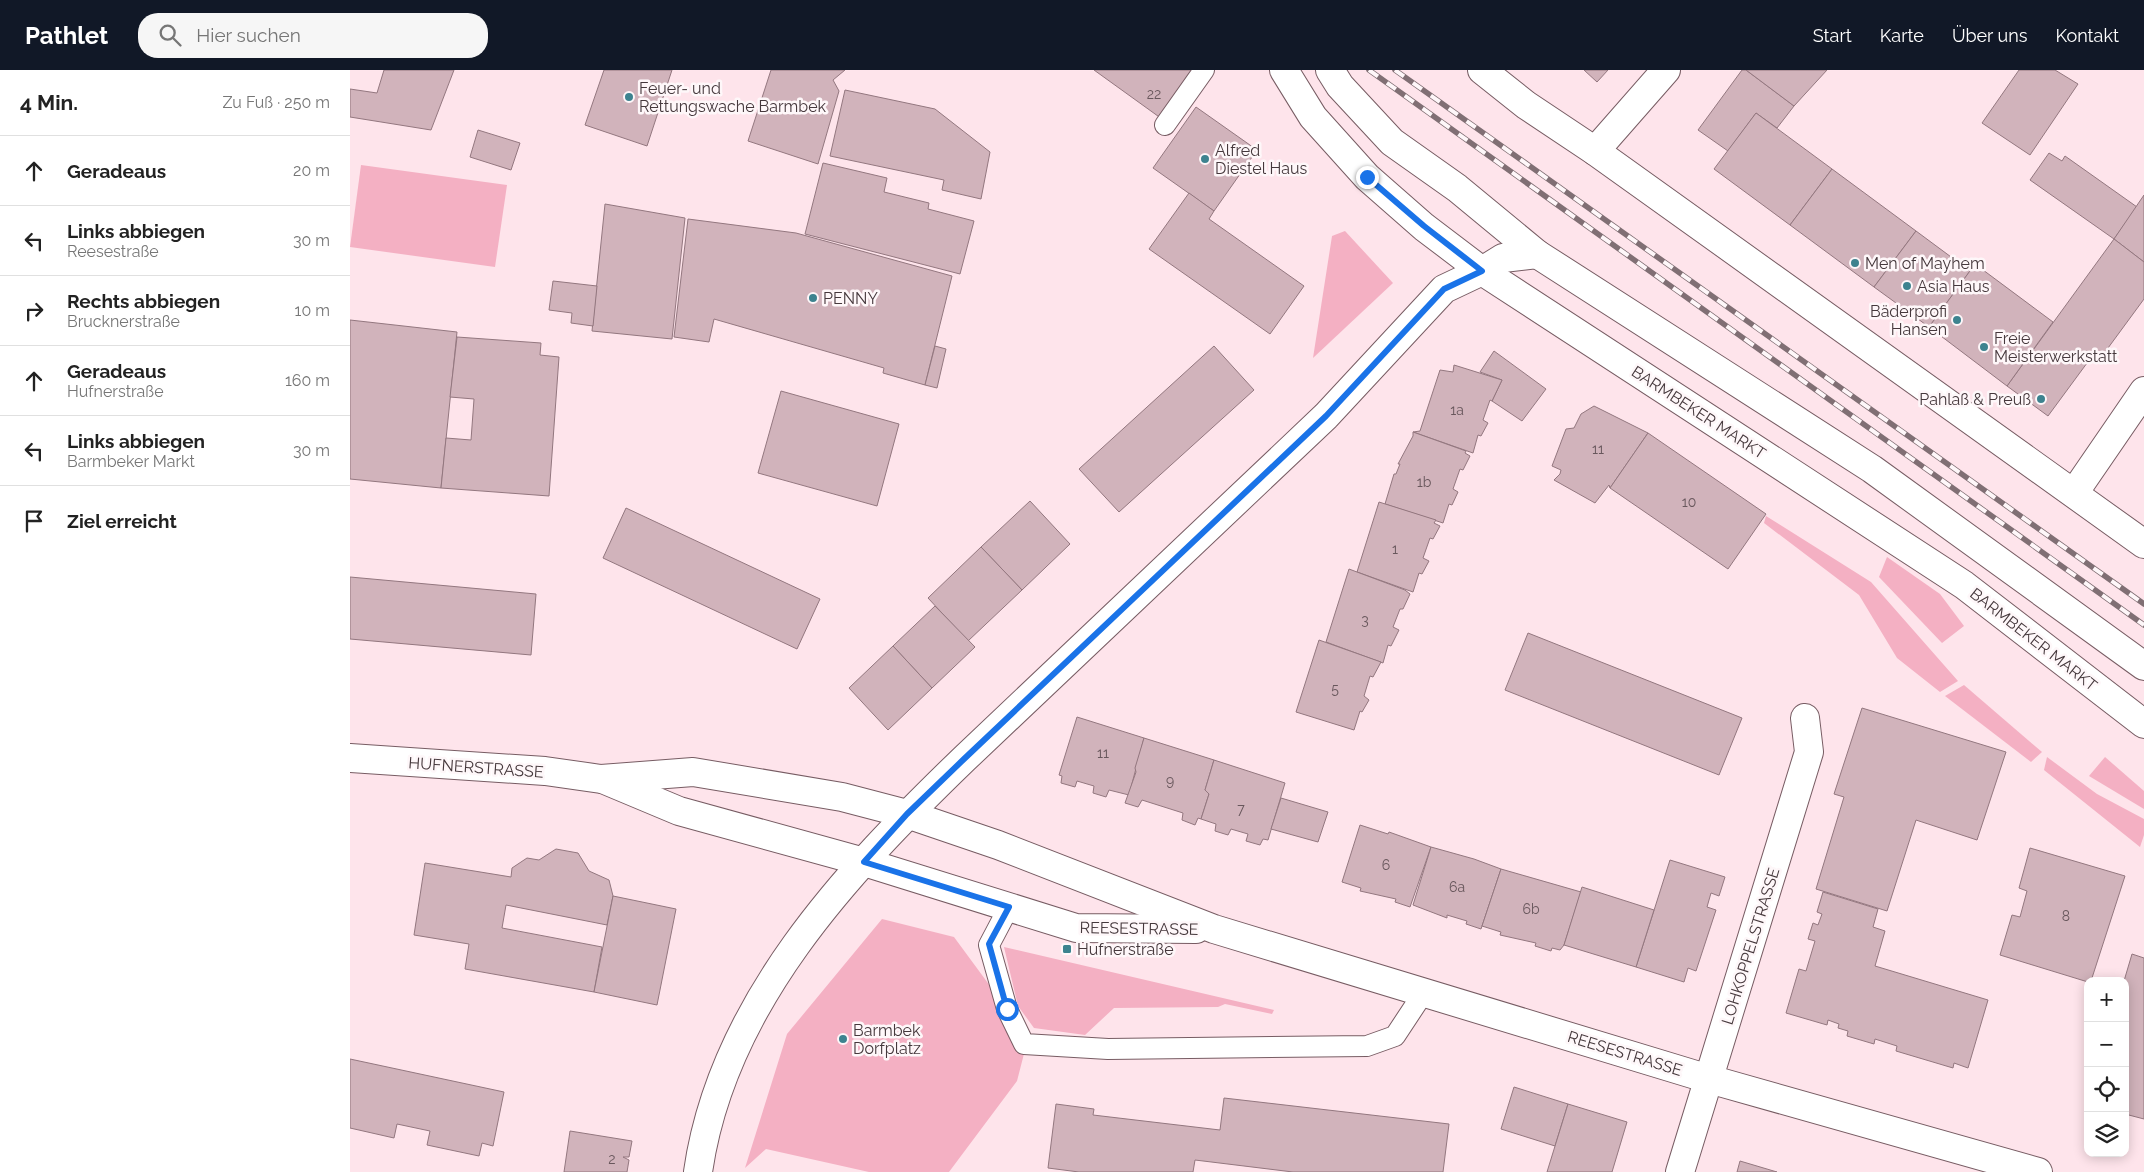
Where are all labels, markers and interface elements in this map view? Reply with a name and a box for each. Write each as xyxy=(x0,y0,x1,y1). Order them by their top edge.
search box xyxy=(138,13,488,58)
text: Pathlet xyxy=(25,21,108,50)
icon: search xyxy=(156,21,184,49)
text: Hier suchen xyxy=(196,24,301,46)
text: Start xyxy=(1813,25,1852,46)
text: Karte xyxy=(1880,25,1924,46)
text: Über uns xyxy=(1952,25,2027,46)
text: Kontakt xyxy=(2055,25,2119,46)
place label: Feuer- und Rettungswache Barmbek xyxy=(639,79,827,116)
house number: 22 xyxy=(1147,86,1161,102)
text: 4 Min. xyxy=(20,90,78,115)
marker: Feuer- und Rettungswache Barmbek xyxy=(623,91,635,103)
text: Zu Fuß · 250 m xyxy=(223,93,330,112)
place label: Alfred Diestel Haus xyxy=(1215,141,1308,178)
marker: Alfred Diestel Haus xyxy=(1199,153,1211,165)
icon: ahead xyxy=(20,157,48,185)
text: Geradeaus xyxy=(67,160,166,182)
text: 20 m xyxy=(293,161,330,180)
route end xyxy=(1356,166,1379,189)
text: Links abbiegen xyxy=(67,220,205,242)
icon: left xyxy=(20,227,48,255)
text: 30 m xyxy=(293,231,330,250)
text: Reesestraße xyxy=(67,242,159,261)
place label: Men of Mayhem xyxy=(1865,254,1985,273)
marker: Men of Mayhem xyxy=(1849,257,1861,269)
place label: Asia Haus xyxy=(1917,277,1990,296)
marker: Asia Haus xyxy=(1901,280,1913,292)
place label: PENNY xyxy=(823,289,878,308)
text: Rechts abbiegen xyxy=(67,290,220,312)
marker: PENNY xyxy=(807,292,819,304)
icon: right xyxy=(20,297,48,325)
text: 10 m xyxy=(295,301,330,320)
place label: Bäderprofi Hansen xyxy=(1870,302,1947,339)
text: Brucknerstraße xyxy=(67,312,180,331)
marker: Bäderprofi Hansen xyxy=(1951,314,1963,326)
place label: Freie Meisterwerkstatt xyxy=(1994,329,2118,366)
marker: Freie Meisterwerkstatt xyxy=(1978,341,1990,353)
text: Geradeaus xyxy=(67,360,166,382)
street label: BARMBEKER MARKT xyxy=(1628,362,1770,463)
icon: ahead xyxy=(20,367,48,395)
text: 160 m xyxy=(285,371,330,390)
text: Hufnerstraße xyxy=(67,382,164,401)
place label: Pahlaß & Preuß xyxy=(1919,390,2031,409)
marker: Pahlaß & Preuß xyxy=(2035,393,2047,405)
house number: 1a xyxy=(1450,402,1464,418)
text: Links abbiegen xyxy=(67,430,205,452)
icon: left xyxy=(20,437,48,465)
text: 30 m xyxy=(293,441,330,460)
house number: 11 xyxy=(1592,441,1604,457)
text: Barmbeker Markt xyxy=(67,452,195,471)
house number: 1b xyxy=(1417,474,1432,490)
house number: 10 xyxy=(1682,494,1696,510)
icon: arrive xyxy=(20,507,48,535)
text: Ziel erreicht xyxy=(67,510,177,532)
house number: 1 xyxy=(1392,541,1398,557)
street label: BARMBEKER MARKT xyxy=(1966,584,2101,695)
house number: 3 xyxy=(1361,612,1369,628)
house number: 5 xyxy=(1331,681,1339,697)
house number: 11 xyxy=(1097,745,1109,761)
street label: HUFNERSTRASSE xyxy=(408,753,544,782)
house number: 9 xyxy=(1166,773,1174,789)
house number: 7 xyxy=(1237,801,1245,817)
house number: 6 xyxy=(1382,857,1390,873)
street label: LOHKOPPELSTRASSE xyxy=(1718,865,1783,1027)
house number: 6a xyxy=(1449,879,1465,895)
house number: 6b xyxy=(1522,901,1540,917)
house number: 8 xyxy=(2062,908,2070,924)
street label: REESESTRASSE xyxy=(1079,918,1199,939)
place label: Hufnerstraße xyxy=(1077,940,1174,959)
marker: Hufnerstraße xyxy=(1061,943,1073,955)
map controls xyxy=(2084,977,2129,1157)
button: + xyxy=(2084,977,2129,1022)
route start xyxy=(996,998,1019,1021)
place label: Barmbek Dorfplatz xyxy=(853,1021,921,1058)
button: − xyxy=(2084,1022,2129,1067)
street label: REESESTRASSE xyxy=(1565,1027,1685,1080)
marker: Barmbek Dorfplatz xyxy=(837,1033,849,1045)
button: locate xyxy=(2084,1067,2129,1112)
button: layers xyxy=(2084,1112,2129,1157)
house number: 2 xyxy=(608,1151,616,1167)

